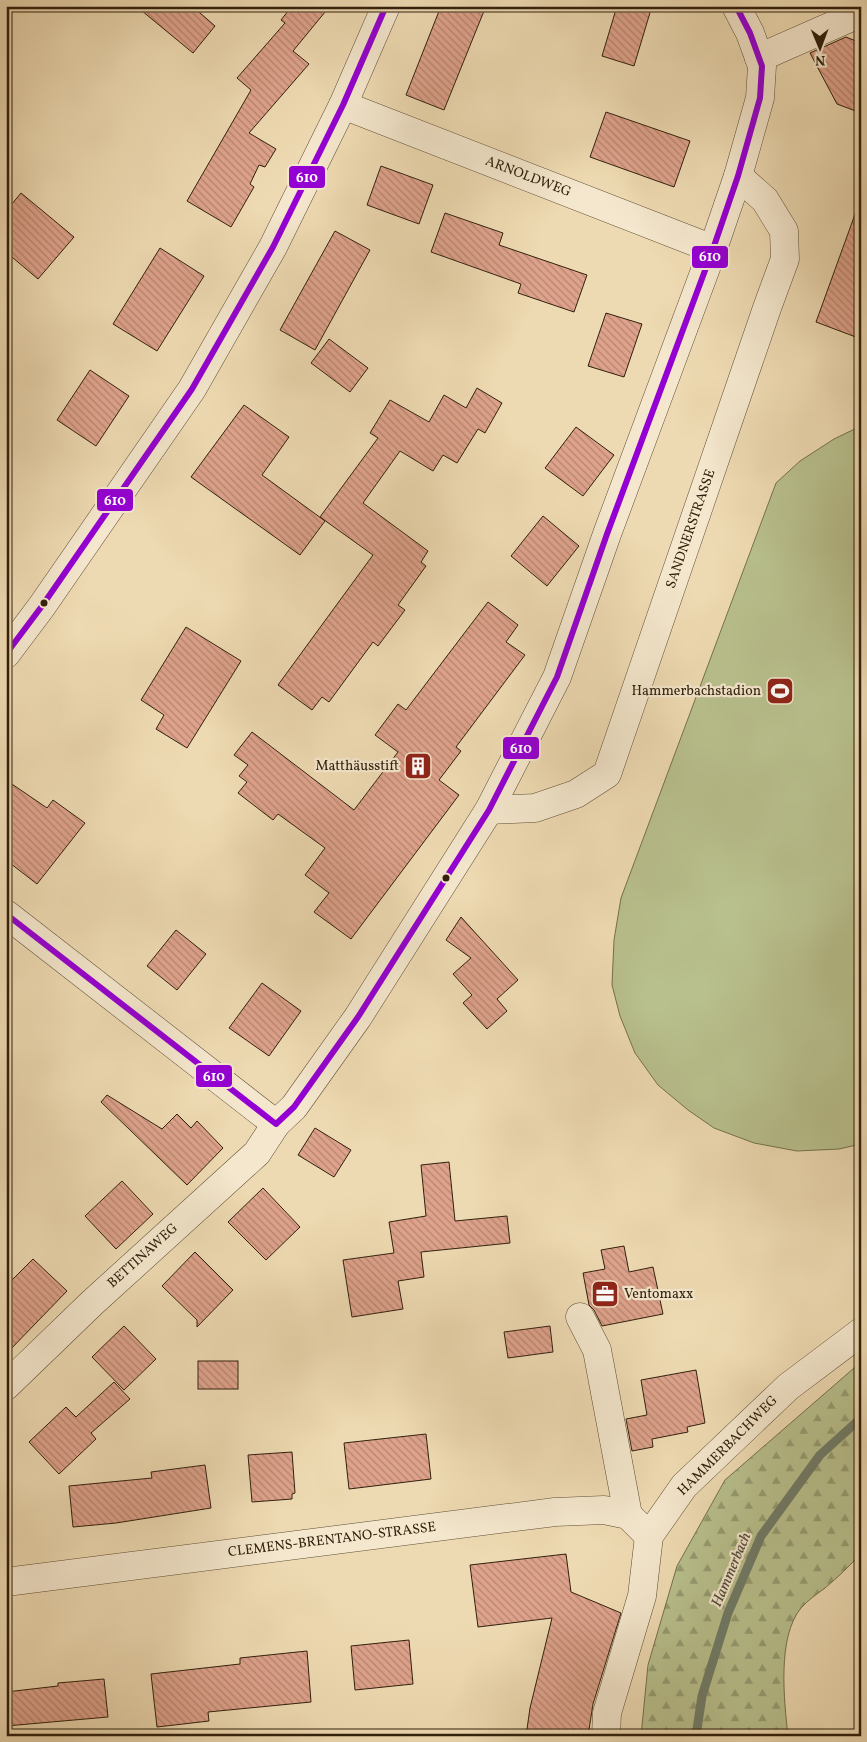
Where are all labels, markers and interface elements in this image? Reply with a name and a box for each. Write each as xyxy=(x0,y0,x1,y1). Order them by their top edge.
north arrow xyxy=(794,22,844,72)
text: N xyxy=(815,50,825,69)
street label: ARNOLDWEG xyxy=(482,152,574,202)
line badge: 610 xyxy=(288,165,326,189)
text: 610 xyxy=(296,169,318,188)
line badge: 610 xyxy=(691,245,729,269)
text: 610 xyxy=(699,248,721,267)
street label: SANDNERSTRASSE xyxy=(662,467,720,591)
line badge: 610 xyxy=(96,488,134,512)
text: 610 xyxy=(104,492,126,511)
unlabelled marker xyxy=(39,598,49,608)
sports icon: Hammerbachstadion xyxy=(765,676,795,706)
place label: Hammerbachstadion xyxy=(632,682,761,701)
line badge: 610 xyxy=(502,736,540,760)
text: 610 xyxy=(510,740,532,759)
building icon: Matthäusstift xyxy=(403,751,433,781)
place label: Matthäusstift xyxy=(316,757,399,776)
unlabelled marker xyxy=(441,873,451,883)
line badge: 610 xyxy=(195,1064,233,1088)
text: 610 xyxy=(203,1068,225,1087)
street label: BETTINAWEG xyxy=(104,1219,182,1293)
office icon: Ventomaxx xyxy=(590,1279,620,1309)
place label: Ventomaxx xyxy=(624,1285,693,1304)
street label: HAMMERBACHWEG xyxy=(674,1392,782,1500)
street label: CLEMENS-BRENTANO-STRASSE xyxy=(227,1518,437,1562)
water label: Hammerbach xyxy=(707,1530,757,1610)

